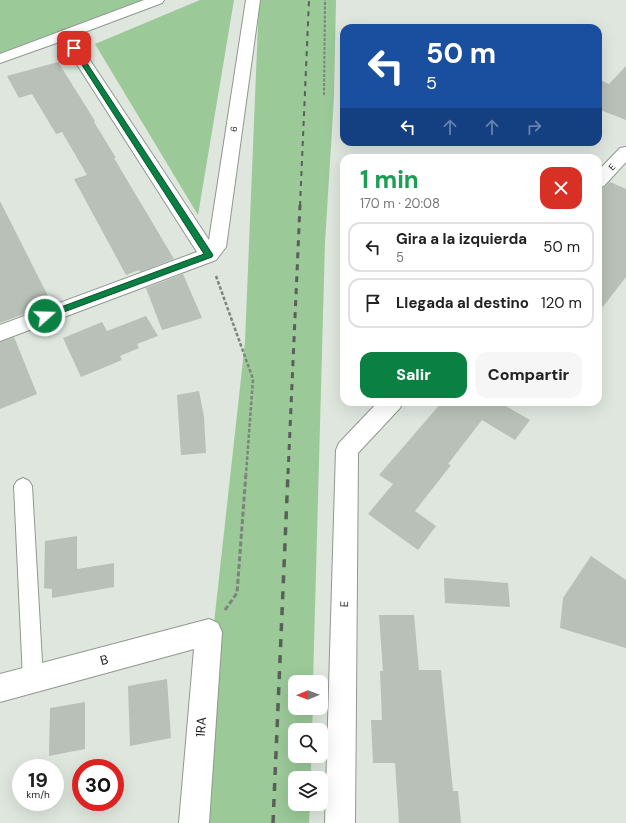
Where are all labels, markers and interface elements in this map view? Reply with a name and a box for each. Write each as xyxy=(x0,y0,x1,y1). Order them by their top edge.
pin xyxy=(57,31,91,65)
text: 50 m xyxy=(426,35,496,72)
icon: arrive xyxy=(63,37,85,59)
icon: left xyxy=(360,40,412,92)
text: 5 xyxy=(426,71,437,95)
icon: left xyxy=(397,116,419,138)
icon: ahead xyxy=(439,116,461,138)
icon: ahead xyxy=(481,116,503,138)
icon: right xyxy=(523,116,545,138)
street label: 6 xyxy=(228,125,240,133)
street label: E xyxy=(606,161,618,173)
text: 1 min xyxy=(360,164,419,195)
button: close xyxy=(540,167,582,209)
text: 170 m · 20:08 xyxy=(360,195,440,212)
text: Gira a la izquierda xyxy=(396,229,527,249)
icon: left xyxy=(362,236,384,258)
text: 50 m xyxy=(543,237,580,257)
text: 5 xyxy=(396,249,404,266)
icon: arrive xyxy=(362,292,384,314)
text: Llegada al destino xyxy=(396,293,529,313)
text: 120 m xyxy=(541,293,582,313)
position arrow xyxy=(24,295,66,337)
button: Salir xyxy=(360,352,467,398)
button: Compartir xyxy=(475,352,582,398)
street label: E xyxy=(337,601,351,607)
street label: B xyxy=(98,651,110,669)
north arrow xyxy=(288,675,328,715)
map controls xyxy=(288,675,328,811)
street label: 1RA xyxy=(192,716,210,738)
button: search xyxy=(288,723,328,763)
speed limit sign: 30 xyxy=(72,759,124,811)
text: 19 xyxy=(28,767,48,793)
button: layers xyxy=(288,771,328,811)
text: km/h xyxy=(26,788,50,801)

